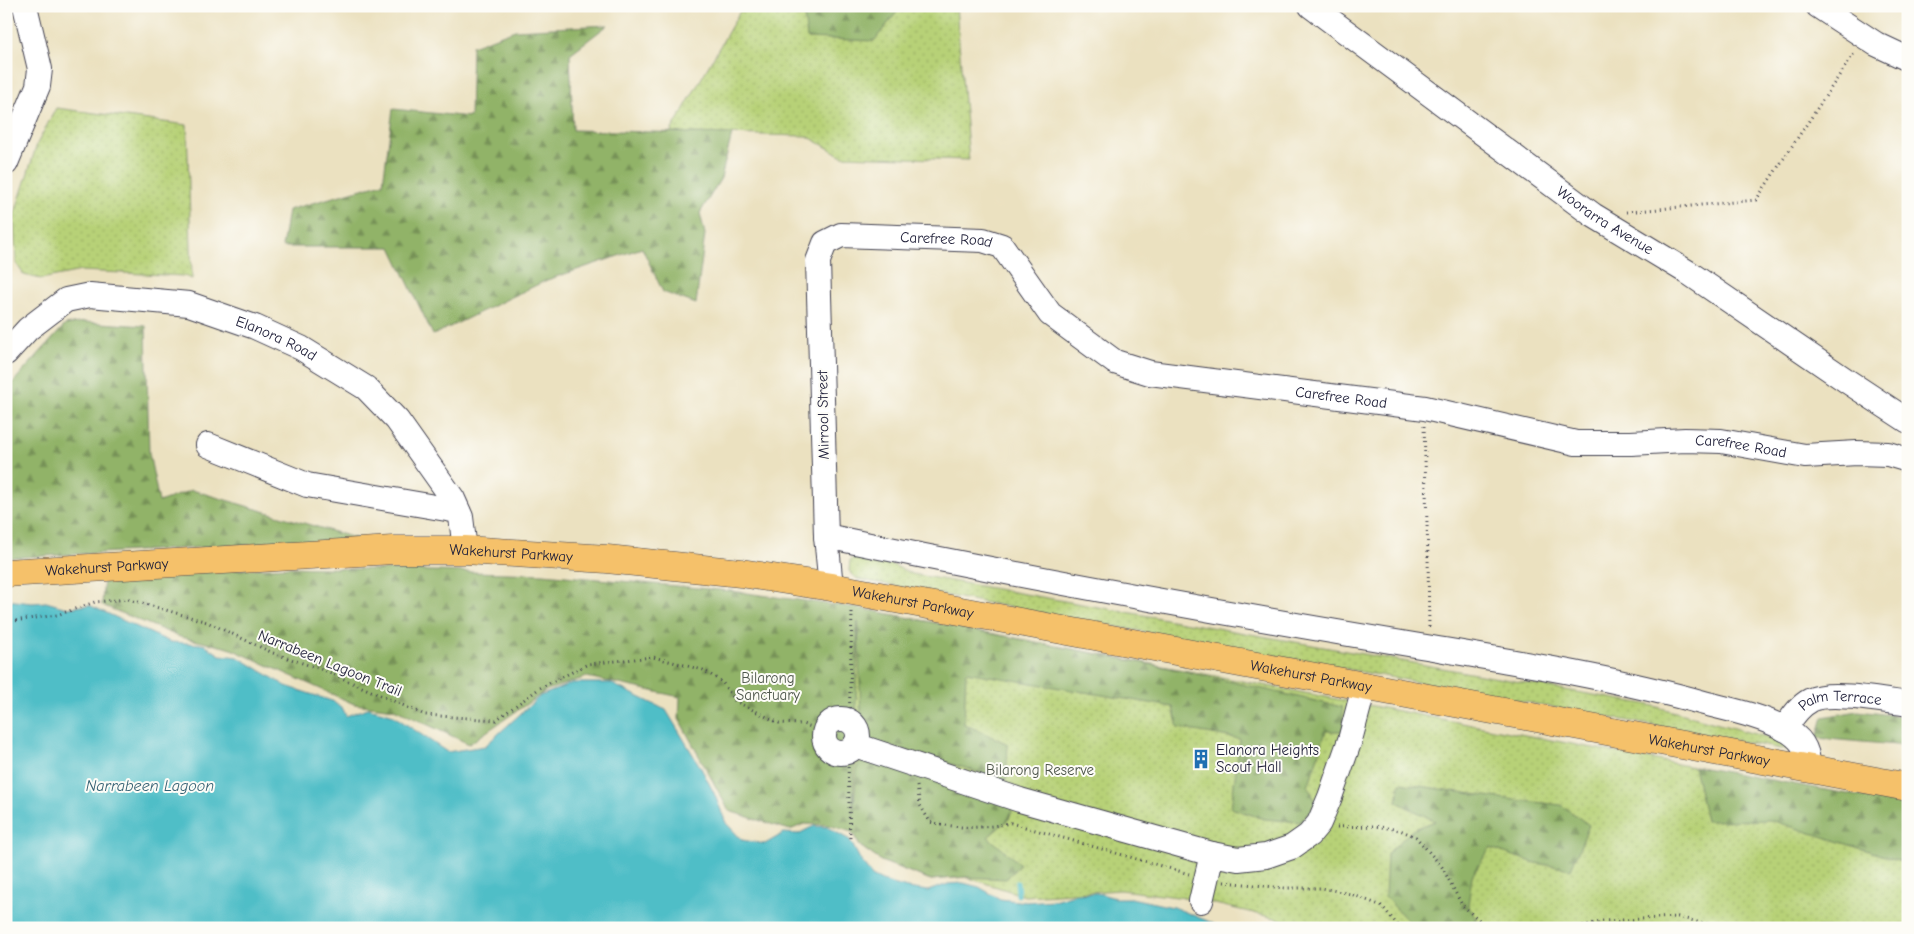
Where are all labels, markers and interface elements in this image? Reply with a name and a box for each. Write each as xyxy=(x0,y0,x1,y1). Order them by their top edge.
street label: Woorarra Avenue xyxy=(1553,182,1657,259)
street label: Carefree Road xyxy=(900,228,995,251)
street label: Elanora Road xyxy=(233,312,320,364)
street label: Mirrool Street xyxy=(813,369,833,460)
street label: Carefree Road xyxy=(1294,383,1388,412)
street label: Carefree Road xyxy=(1695,431,1788,462)
street label: Wakehurst Parkway xyxy=(450,541,574,566)
street label: Wakehurst Parkway xyxy=(45,554,169,580)
street label: Wakehurst Parkway xyxy=(851,582,975,622)
street label: Narrabeen Lagoon Trail xyxy=(256,626,404,700)
street label: Wakehurst Parkway xyxy=(1249,656,1374,696)
park label: Bilarong Sanctuary xyxy=(736,669,800,704)
street label: Palm Terrace xyxy=(1794,687,1883,715)
street label: Wakehurst Parkway xyxy=(1647,730,1772,770)
place label: Elanora Heights Scout Hall xyxy=(1216,741,1319,776)
building icon: Elanora Heights Scout Hall xyxy=(1190,748,1212,770)
park label: Bilarong Reserve xyxy=(986,761,1095,779)
water label: Narrabeen Lagoon xyxy=(86,777,214,795)

